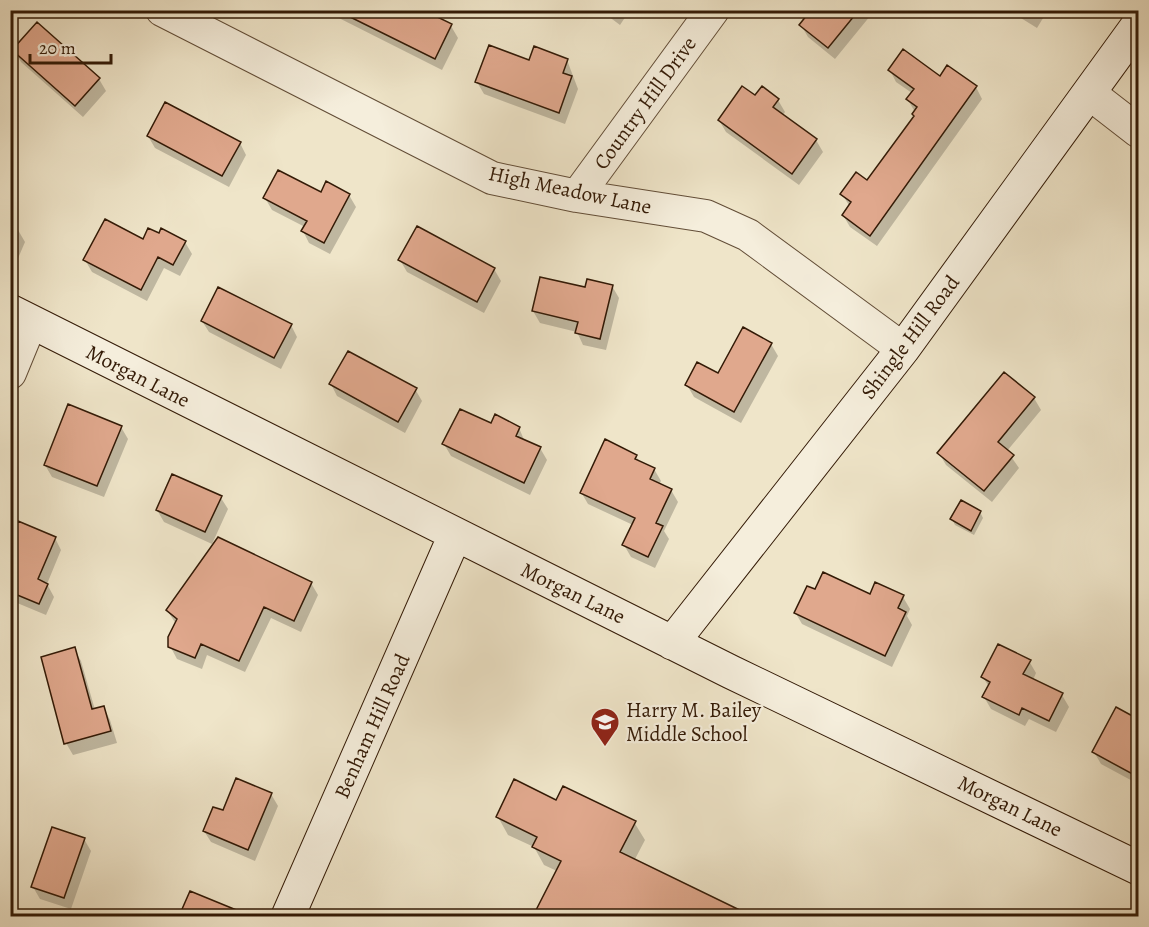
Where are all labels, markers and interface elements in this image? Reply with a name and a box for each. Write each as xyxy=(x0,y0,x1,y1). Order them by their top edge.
scale bar xyxy=(30,27,111,65)
street label: Country Hill Drive xyxy=(587,31,703,175)
text: 20 m xyxy=(39,36,76,60)
street label: High Meadow Lane xyxy=(486,159,654,221)
street label: Shingle Hill Road xyxy=(854,269,966,405)
street label: Morgan Lane xyxy=(81,338,195,414)
street label: Morgan Lane xyxy=(516,556,630,630)
street label: Benham Hill Road xyxy=(328,649,417,803)
place label: Harry M. Bailey Middle School xyxy=(626,696,762,748)
school or university icon: Harry M. Bailey Middle School xyxy=(589,706,621,748)
street label: Morgan Lane xyxy=(953,769,1067,843)

